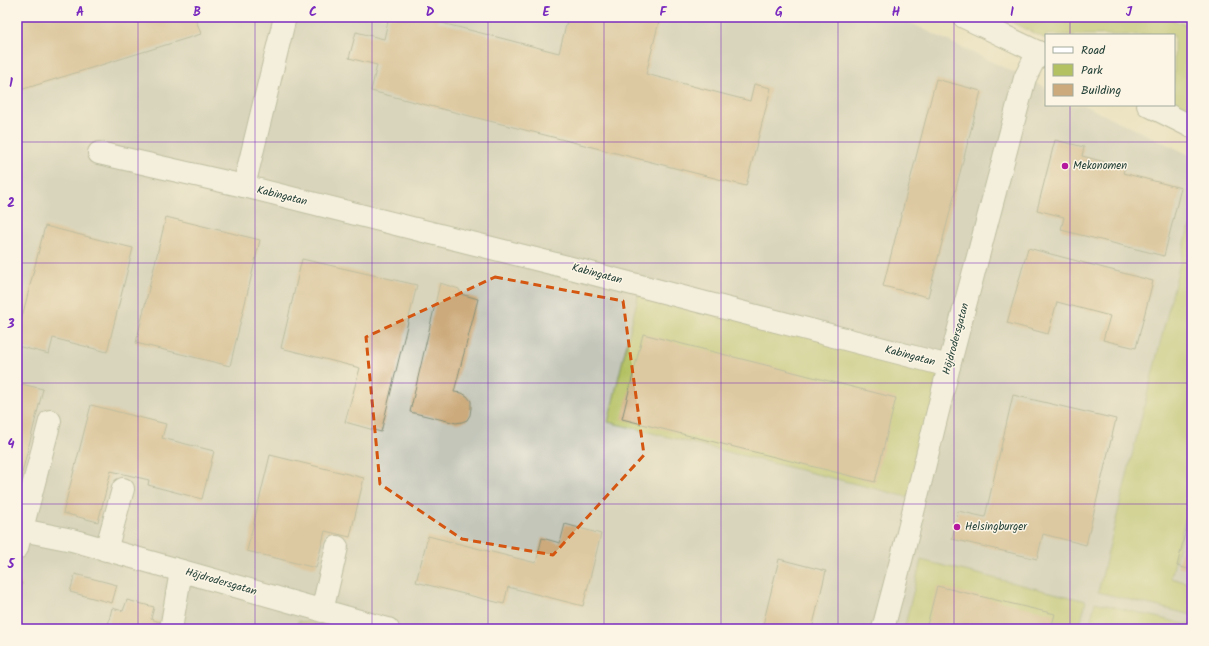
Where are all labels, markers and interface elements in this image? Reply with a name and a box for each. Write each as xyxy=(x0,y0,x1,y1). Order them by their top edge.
text: A xyxy=(76,2,84,23)
text: B xyxy=(193,2,201,23)
text: C xyxy=(309,2,317,23)
text: D xyxy=(426,2,435,23)
text: E xyxy=(542,2,550,23)
text: F xyxy=(659,2,667,23)
text: G xyxy=(775,2,783,23)
text: H xyxy=(892,2,901,23)
text: I xyxy=(1010,2,1014,23)
text: J xyxy=(1126,2,1133,23)
legend xyxy=(1045,34,1175,106)
text: Road xyxy=(1081,41,1106,60)
text: Park xyxy=(1081,61,1103,80)
text: 1 xyxy=(9,73,13,94)
text: Building xyxy=(1081,81,1121,100)
place label: Mekonomen xyxy=(1073,157,1127,175)
marker: Mekonomen xyxy=(1060,161,1070,171)
street label: Kabingatan xyxy=(255,181,309,211)
text: 2 xyxy=(7,193,15,214)
street label: Kabingatan xyxy=(570,259,624,289)
street label: Höjdrodersgatan xyxy=(938,301,974,377)
text: 3 xyxy=(6,314,15,335)
street label: Kabingatan xyxy=(883,341,937,371)
text: 4 xyxy=(7,434,15,455)
place label: Helsingburger xyxy=(965,518,1028,536)
marker: Helsingburger xyxy=(952,522,962,532)
text: 5 xyxy=(7,554,16,575)
street label: Höjdrodersgatan xyxy=(183,563,259,601)

